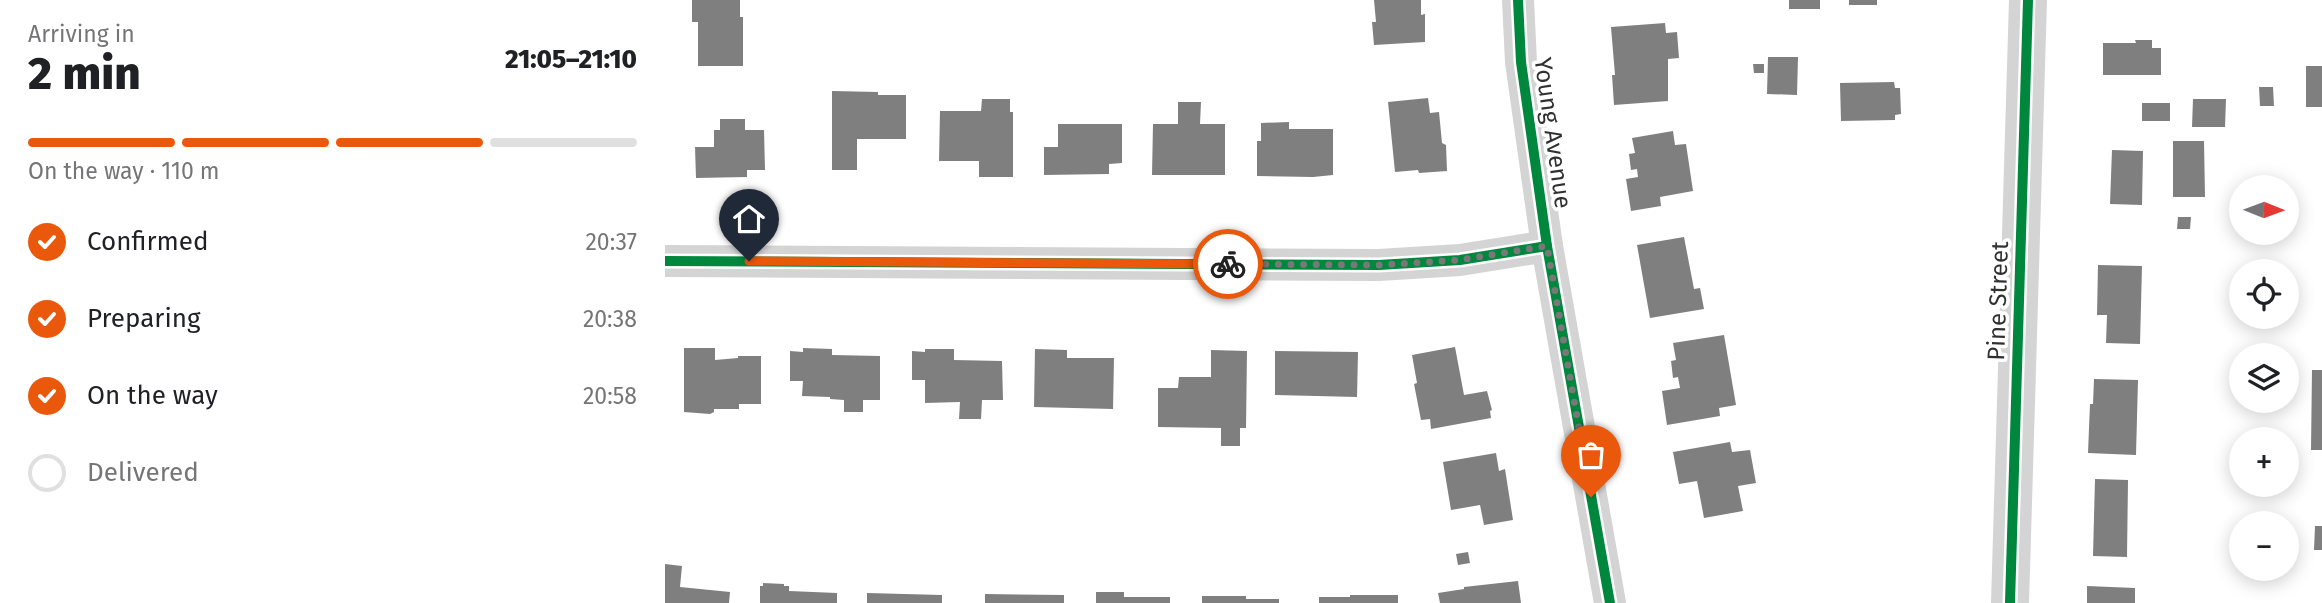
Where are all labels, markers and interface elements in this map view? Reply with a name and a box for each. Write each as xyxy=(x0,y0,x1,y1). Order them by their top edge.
text: Arriving in xyxy=(28,20,135,48)
text: 21:05–21:10 xyxy=(505,44,637,75)
text: 2 min xyxy=(28,46,141,101)
street label: Young Avenue xyxy=(1529,56,1577,210)
text: On the way · 110 m xyxy=(28,157,220,185)
north arrow xyxy=(2229,175,2299,245)
map controls xyxy=(2229,175,2299,581)
pin xyxy=(719,189,779,261)
icon: home xyxy=(730,200,768,238)
icon: check xyxy=(28,223,66,261)
text: Confirmed xyxy=(87,226,208,257)
text: 20:37 xyxy=(585,228,637,256)
courier xyxy=(1193,229,1263,299)
street label: Pine Street xyxy=(1982,241,2014,361)
icon: bike xyxy=(1209,245,1247,283)
button: locate xyxy=(2229,259,2299,329)
icon: check xyxy=(28,300,66,338)
text: Preparing xyxy=(87,303,200,334)
text: 20:38 xyxy=(583,305,637,333)
button: layers xyxy=(2229,343,2299,413)
icon: check xyxy=(28,377,66,415)
text: On the way xyxy=(87,380,218,411)
text: 20:58 xyxy=(583,382,637,410)
pin xyxy=(1561,425,1621,497)
button: + xyxy=(2229,427,2299,497)
icon: bag xyxy=(1572,436,1610,474)
text: Delivered xyxy=(87,457,199,488)
button: − xyxy=(2229,511,2299,581)

